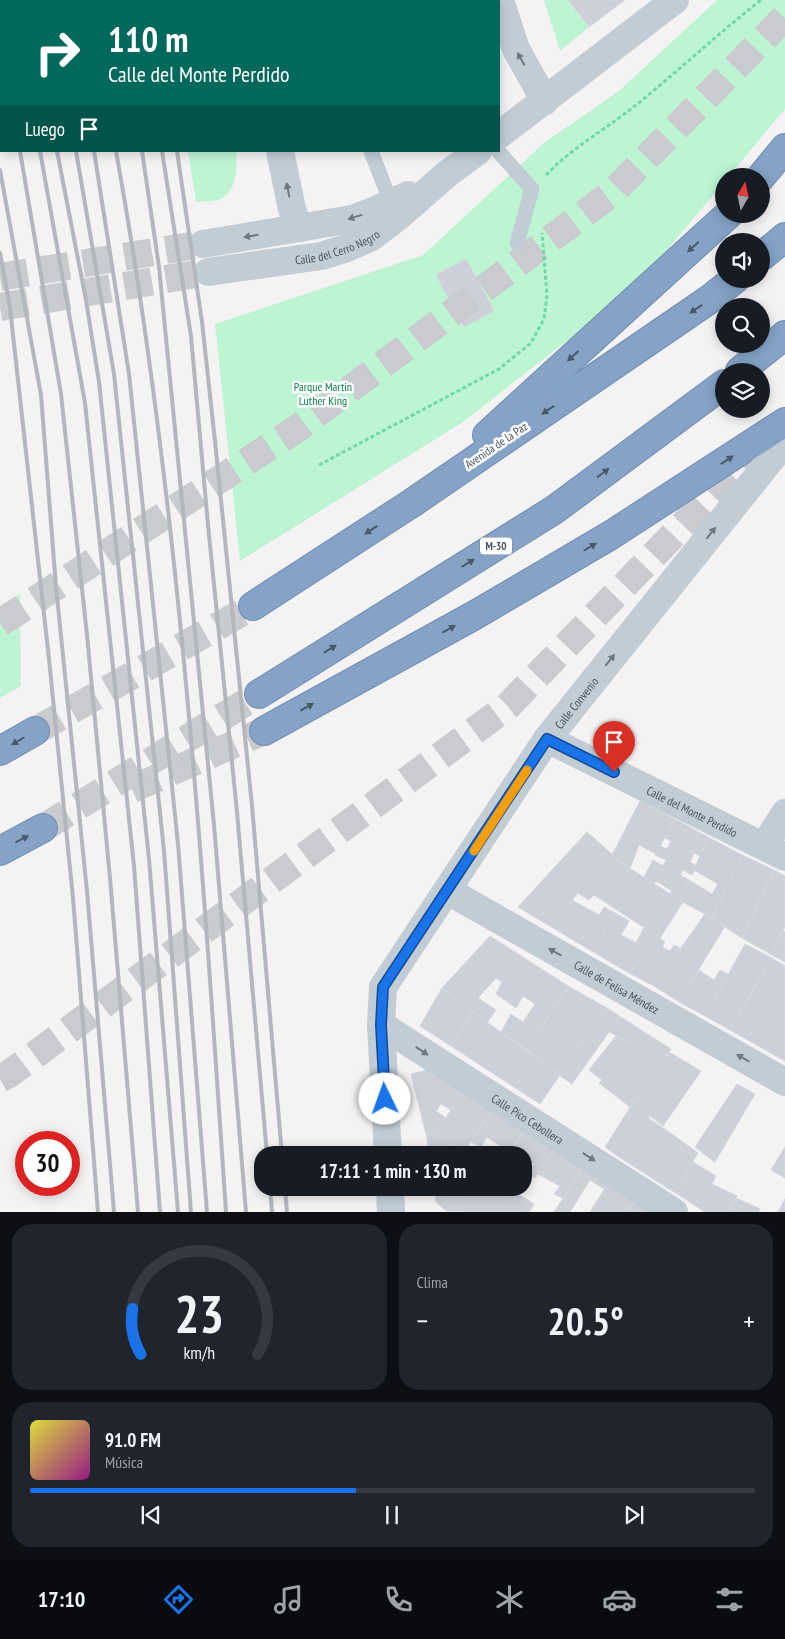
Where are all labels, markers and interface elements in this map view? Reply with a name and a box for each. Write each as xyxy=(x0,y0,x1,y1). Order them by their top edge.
text: 110 m xyxy=(108,16,189,62)
icon: right xyxy=(25,20,90,85)
one-way arrow xyxy=(517,51,525,66)
text: Calle del Monte Perdido xyxy=(108,60,290,88)
icon: arrive xyxy=(75,115,103,143)
text: Luego xyxy=(25,117,65,141)
north arrow xyxy=(715,168,770,222)
map controls xyxy=(715,168,770,418)
one-way arrow xyxy=(284,183,292,198)
one-way arrow xyxy=(348,214,363,221)
street label: Calle del Cerro Negro xyxy=(294,226,382,267)
one-way arrow xyxy=(243,232,259,240)
button: sound xyxy=(715,233,770,288)
one-way arrow xyxy=(687,241,700,252)
button: search xyxy=(715,298,770,353)
one-way arrow xyxy=(690,304,703,314)
one-way arrow xyxy=(568,350,580,362)
button: layers xyxy=(715,363,770,418)
park label: Parque Martin Luther King xyxy=(294,379,352,408)
one-way arrow xyxy=(541,405,554,415)
street label: Avenida de la Paz xyxy=(462,419,530,471)
one-way arrow xyxy=(720,455,733,464)
one-way arrow xyxy=(596,468,610,478)
one-way arrow xyxy=(364,525,377,534)
one-way arrow xyxy=(706,527,717,540)
road number: M-30 xyxy=(480,538,512,554)
one-way arrow xyxy=(583,543,596,552)
one-way arrow xyxy=(461,559,474,568)
one-way arrow xyxy=(442,624,456,633)
one-way arrow xyxy=(323,645,336,654)
one-way arrow xyxy=(605,654,616,667)
street label: Calle Convenio xyxy=(551,674,601,731)
one-way arrow xyxy=(300,703,314,712)
pin xyxy=(593,721,635,772)
icon: arrive xyxy=(600,728,628,756)
one-way arrow xyxy=(11,737,24,746)
street label: Calle del Monte Perdido xyxy=(644,782,740,840)
one-way arrow xyxy=(15,835,28,844)
one-way arrow xyxy=(548,948,563,956)
street label: Calle de Felisa Méndez xyxy=(572,957,662,1017)
one-way arrow xyxy=(416,1046,429,1056)
one-way arrow xyxy=(735,1054,750,1062)
position arrow xyxy=(358,1072,410,1124)
street label: Calle Pico Cebollera xyxy=(489,1090,567,1147)
speed limit sign: 30 xyxy=(15,1131,80,1196)
one-way arrow xyxy=(582,1152,595,1162)
text: 17:11 · 1 min · 130 m xyxy=(320,1159,466,1183)
text: Clima xyxy=(417,1272,448,1292)
text: 23 xyxy=(174,1280,224,1347)
text: 20.5° xyxy=(548,1296,624,1345)
text: − xyxy=(417,1302,428,1339)
text: + xyxy=(743,1302,755,1339)
text: km/h xyxy=(183,1341,215,1364)
text: 91.0 FM xyxy=(105,1428,161,1452)
text: Música xyxy=(105,1452,143,1472)
icon: previous xyxy=(137,1501,165,1529)
icon: pause xyxy=(378,1501,406,1529)
icon: next xyxy=(620,1501,648,1529)
icon: directions xyxy=(161,1582,196,1617)
icon: music xyxy=(271,1582,306,1617)
icon: phone xyxy=(381,1582,416,1617)
icon: climate xyxy=(492,1582,527,1617)
icon: car xyxy=(602,1582,637,1617)
icon: filters xyxy=(712,1582,747,1617)
text: 17:10 xyxy=(38,1585,85,1613)

